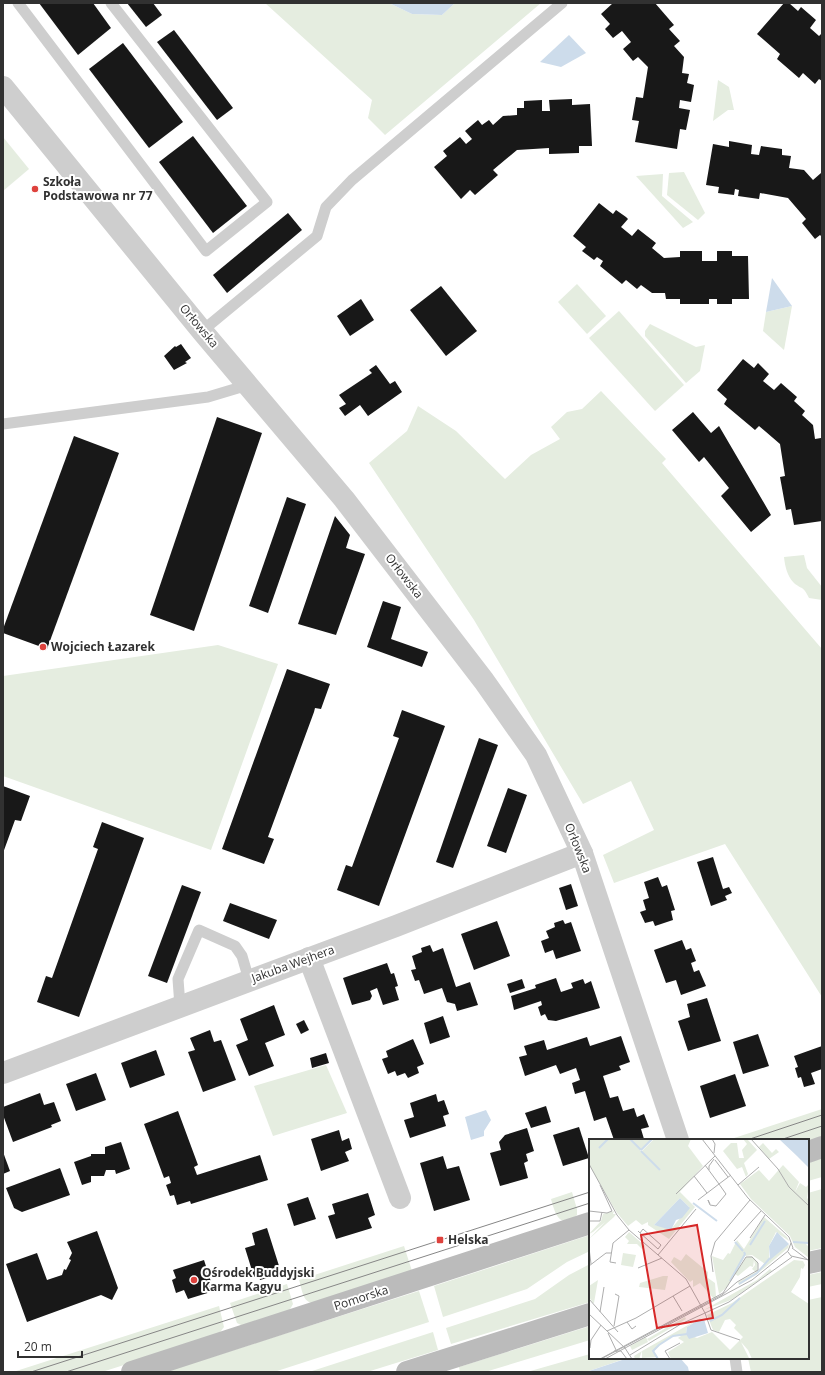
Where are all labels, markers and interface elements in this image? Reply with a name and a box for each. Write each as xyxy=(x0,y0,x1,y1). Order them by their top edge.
place label: Szkoła Podstawowa nr 77 xyxy=(43,173,153,204)
marker: Szkoła Podstawowa nr 77 xyxy=(30,184,40,194)
street label: Orłowska xyxy=(176,300,223,351)
street label: Orłowska xyxy=(382,550,427,602)
place label: Wojciech Łazarek xyxy=(51,638,155,655)
marker: Wojciech Łazarek xyxy=(38,642,48,652)
street label: Orłowska xyxy=(561,820,596,875)
street label: Jakuba Wejhera xyxy=(248,941,337,987)
inset map xyxy=(589,1139,809,1359)
place label: Helska xyxy=(448,1231,489,1248)
marker: Helska xyxy=(435,1235,445,1245)
place label: Ośrodek Buddyjski Karma Kagyu xyxy=(202,1264,314,1295)
marker: Ośrodek Buddyjski Karma Kagyu xyxy=(189,1275,199,1285)
street label: Pomorska xyxy=(331,1281,390,1314)
scale bar xyxy=(18,1333,82,1359)
text: 20 m xyxy=(24,1338,52,1355)

